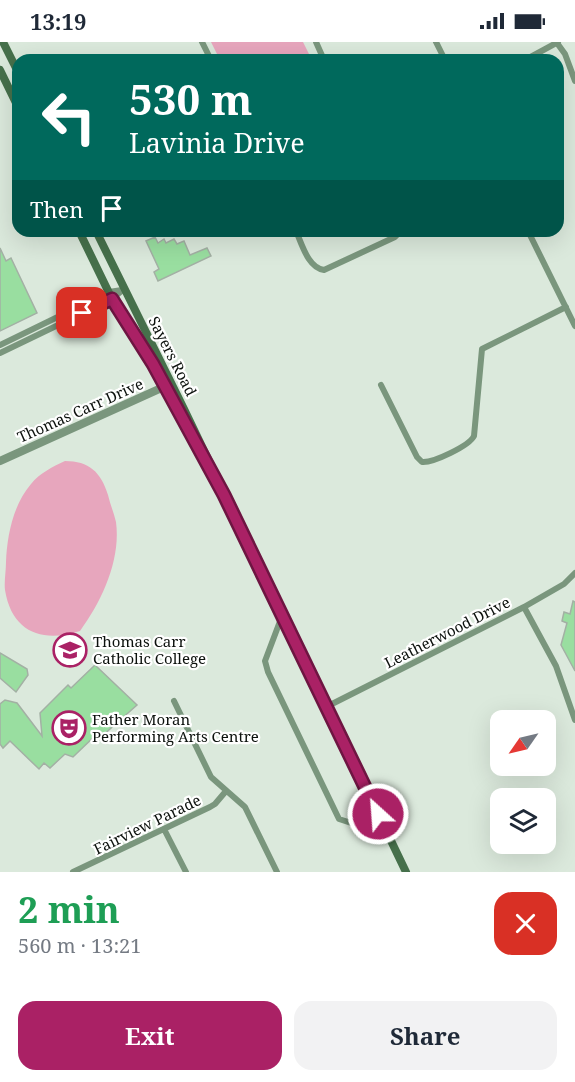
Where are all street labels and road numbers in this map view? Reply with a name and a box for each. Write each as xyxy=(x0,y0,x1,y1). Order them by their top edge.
street label: Sayers Road xyxy=(144,313,202,399)
street label: Thomas Carr Drive xyxy=(14,373,146,447)
street label: Leatherwood Drive xyxy=(381,592,513,672)
street label: Fairview Parade xyxy=(90,789,204,859)

